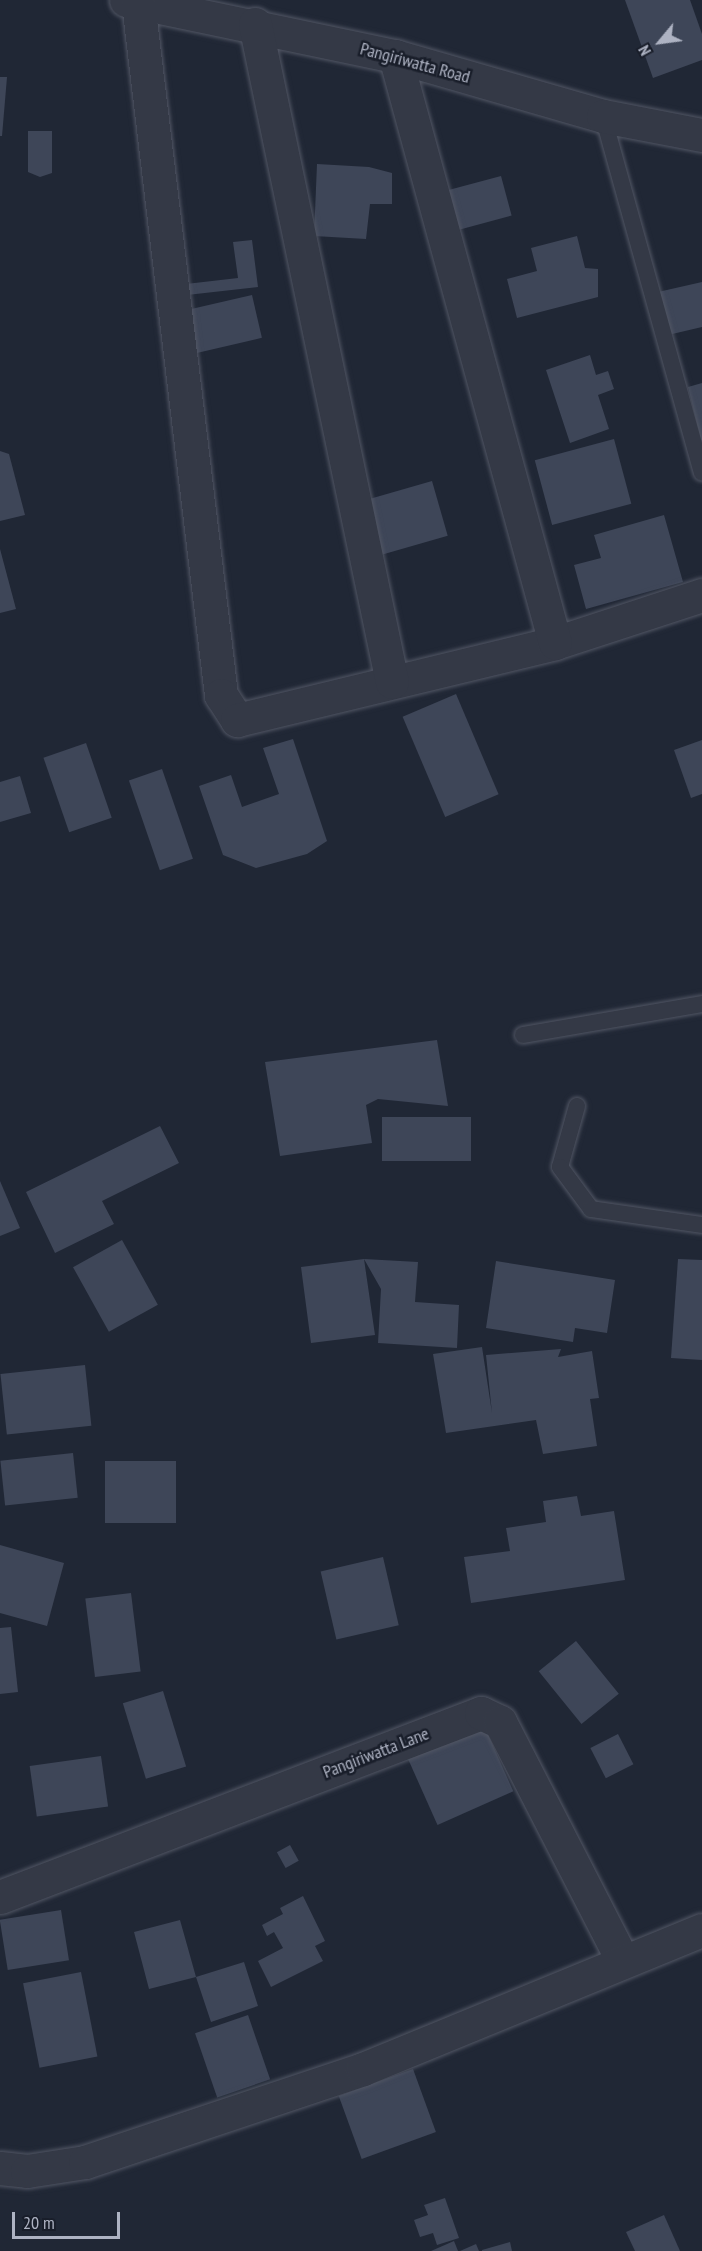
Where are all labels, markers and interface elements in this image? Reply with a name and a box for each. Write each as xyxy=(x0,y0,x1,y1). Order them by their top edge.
north arrow xyxy=(630,12,690,72)
street label: Pangiriwatta Road xyxy=(358,38,472,88)
text: N xyxy=(633,42,655,59)
street label: Pangiriwatta Lane xyxy=(320,1723,432,1783)
scale bar xyxy=(15,2200,123,2238)
text: 20 m xyxy=(23,2211,55,2234)

